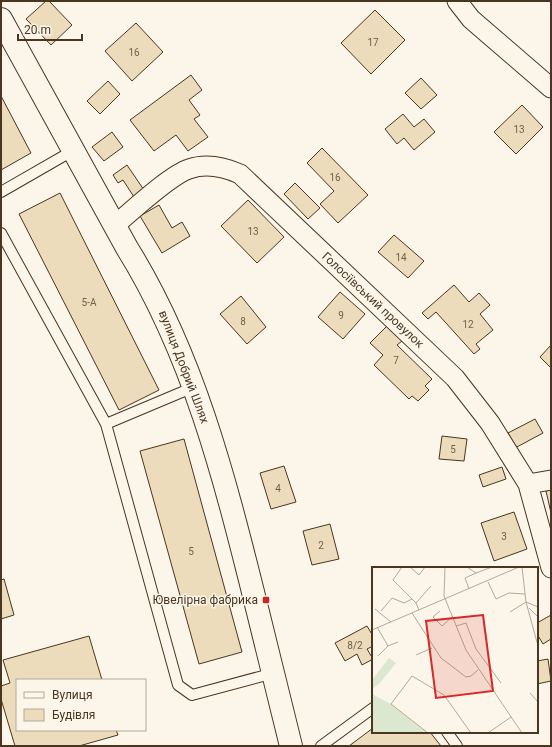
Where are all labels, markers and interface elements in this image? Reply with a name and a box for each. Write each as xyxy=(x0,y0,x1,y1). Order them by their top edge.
scale bar xyxy=(18,16,82,42)
text: 20 m xyxy=(24,23,51,37)
house number: 17 xyxy=(367,37,379,48)
house number: 16 xyxy=(128,47,140,58)
house number: 13 xyxy=(513,124,525,135)
house number: 16 xyxy=(329,172,341,183)
house number: 13 xyxy=(247,226,259,237)
street label: Голосіївський провулок xyxy=(319,249,427,351)
house number: 14 xyxy=(395,252,407,263)
house number: 5-А xyxy=(82,297,97,308)
street label: вулиця Добрий Шлях xyxy=(156,309,212,425)
house number: 9 xyxy=(338,310,344,321)
house number: 8 xyxy=(240,316,246,327)
house number: 12 xyxy=(462,319,474,330)
house number: 7 xyxy=(393,355,399,366)
house number: 5 xyxy=(450,444,456,455)
house number: 4 xyxy=(275,483,281,494)
house number: 3 xyxy=(501,531,507,542)
house number: 2 xyxy=(318,540,324,551)
house number: 5 xyxy=(188,546,194,557)
inset map xyxy=(372,567,538,733)
place label: Ювелірна фабрика xyxy=(153,593,258,607)
marker: Ювелірна фабрика xyxy=(261,595,271,605)
house number: 8/2 xyxy=(347,640,363,651)
legend xyxy=(16,679,146,731)
text: Вулиця xyxy=(52,688,93,702)
text: Будівля xyxy=(52,708,95,722)

